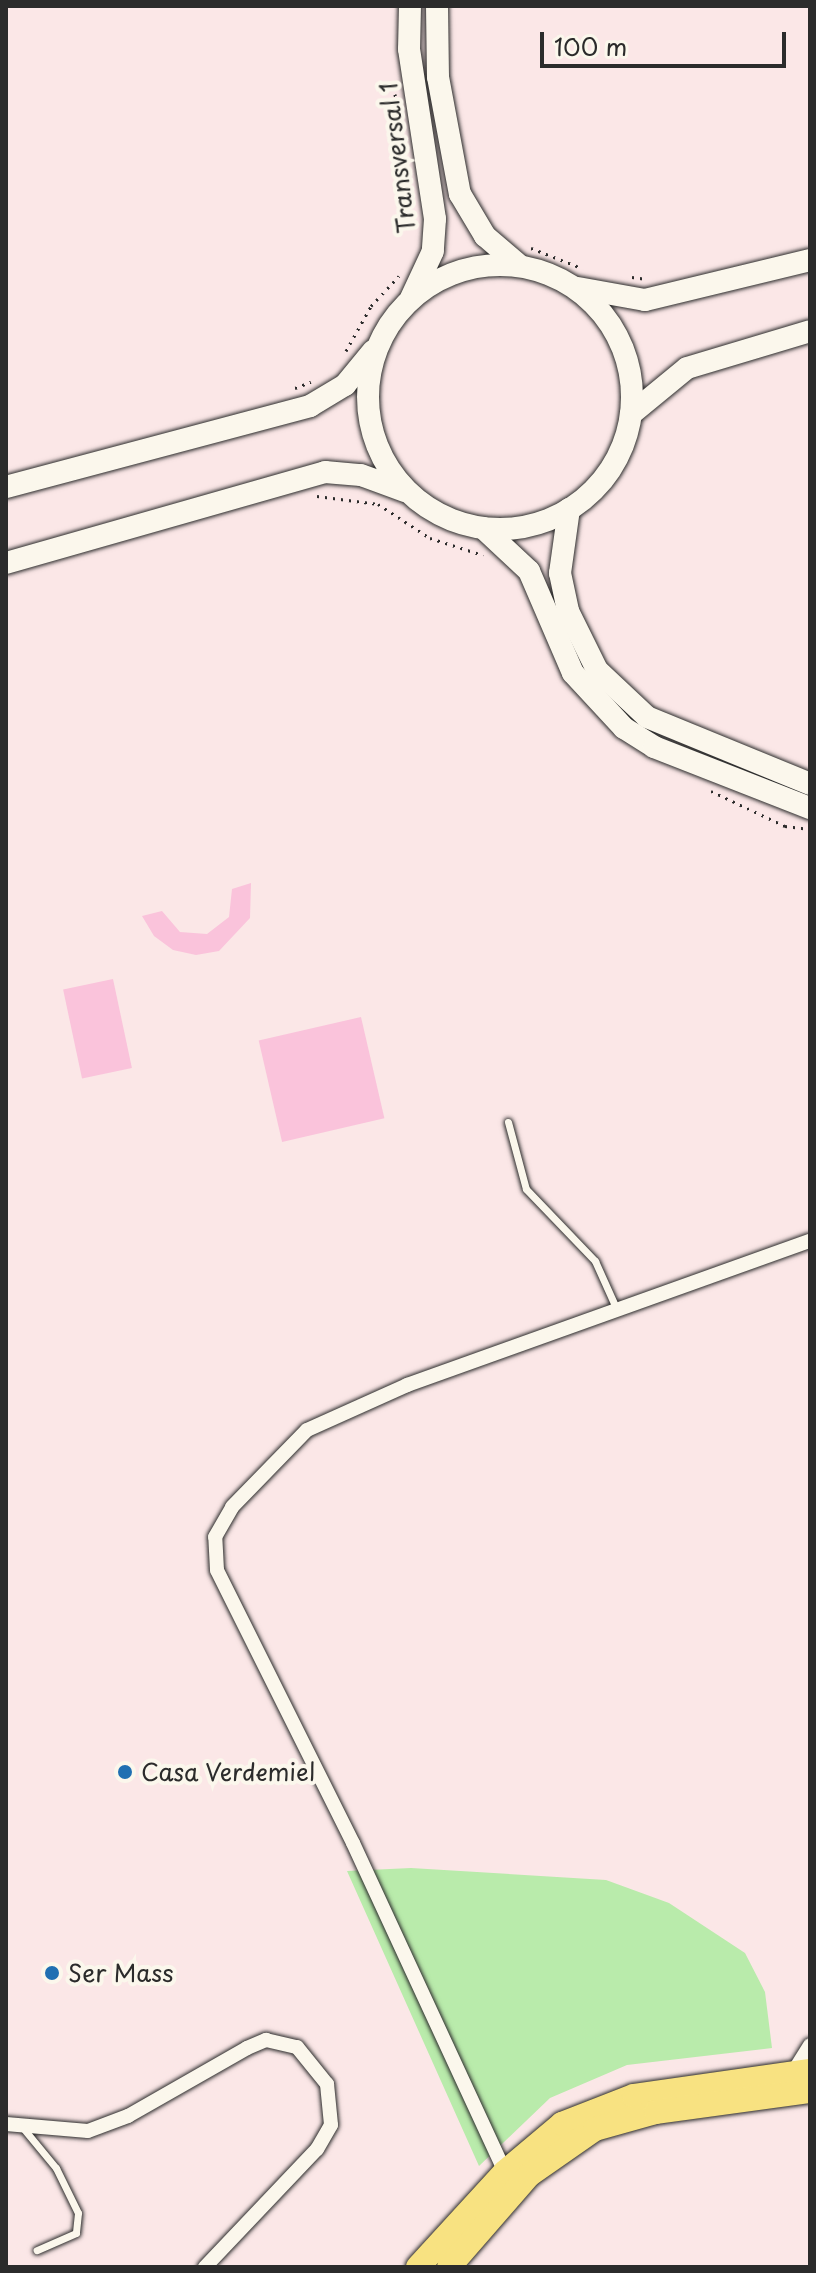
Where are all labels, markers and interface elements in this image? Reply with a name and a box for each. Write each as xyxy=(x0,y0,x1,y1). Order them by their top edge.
scale bar xyxy=(544,16,790,66)
text: 100 m xyxy=(554,28,627,64)
street label: Transversal 1 xyxy=(373,80,421,236)
place label: Casa Verdemiel xyxy=(141,1758,318,1786)
marker: Casa Verdemiel xyxy=(116,1763,134,1781)
place label: Ser Mass xyxy=(68,1959,174,1987)
marker: Ser Mass xyxy=(43,1964,61,1982)

